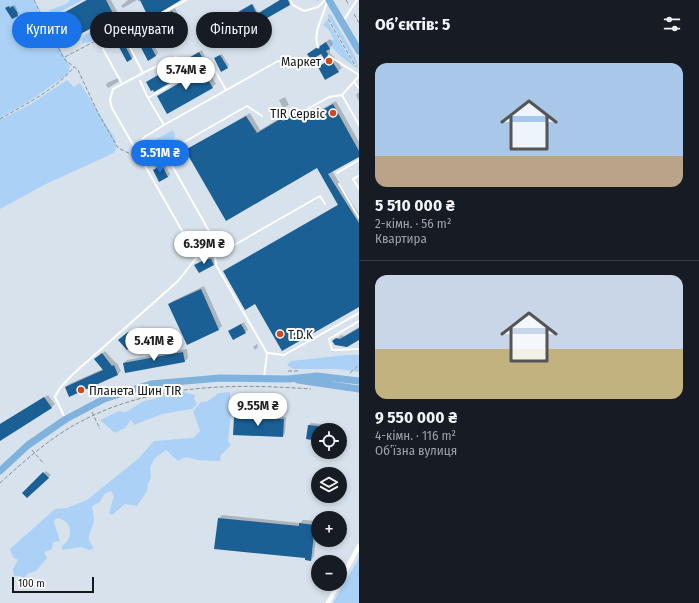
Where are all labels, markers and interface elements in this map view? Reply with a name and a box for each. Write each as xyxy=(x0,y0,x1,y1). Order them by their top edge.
chip: Купити xyxy=(12,12,82,48)
chip: Орендувати xyxy=(90,12,188,48)
chip: Фільтри xyxy=(196,12,272,48)
icon: filters xyxy=(661,13,683,35)
text: Об’єктів: 5 xyxy=(375,14,450,35)
place label: Маркет xyxy=(281,54,322,69)
marker: Маркет xyxy=(324,56,334,66)
pin: 5.74M ₴ xyxy=(149,57,223,91)
text: 5.74M ₴ xyxy=(166,62,206,77)
icon: home xyxy=(493,89,565,161)
place label: TIR Сервіс xyxy=(270,106,325,121)
marker: TIR Сервіс xyxy=(328,108,338,118)
pin: 5.51M ₴ xyxy=(123,140,197,174)
text: 5.51M ₴ xyxy=(140,145,180,160)
text: 5 510 000 ₴ xyxy=(375,195,455,216)
text: 2-кімн. · 56 m² xyxy=(375,216,451,231)
pin: 6.39M ₴ xyxy=(167,231,241,265)
text: Квартира xyxy=(375,231,427,246)
text: 6.39M ₴ xyxy=(183,236,225,251)
icon: home xyxy=(493,301,565,373)
place label: T.D.K xyxy=(288,327,313,342)
pin: 5.41M ₴ xyxy=(117,328,191,362)
marker: T.D.K xyxy=(275,329,285,339)
text: 5.41M ₴ xyxy=(134,333,174,348)
place label: Планета Шин TIR xyxy=(89,383,181,398)
marker: Планета Шин TIR xyxy=(76,385,86,395)
pin: 9.55M ₴ xyxy=(221,393,295,427)
text: 9.55M ₴ xyxy=(237,398,279,413)
text: 9 550 000 ₴ xyxy=(375,407,457,428)
map controls xyxy=(311,423,347,591)
button: locate xyxy=(311,423,347,459)
text: 4-кімн. · 116 m² xyxy=(375,428,456,443)
text: Обʼїзна вулиця xyxy=(375,443,457,458)
button: layers xyxy=(311,467,347,503)
button: + xyxy=(311,511,347,547)
button: − xyxy=(311,555,347,591)
scale bar xyxy=(12,575,94,594)
text: 100 m xyxy=(18,577,45,590)

